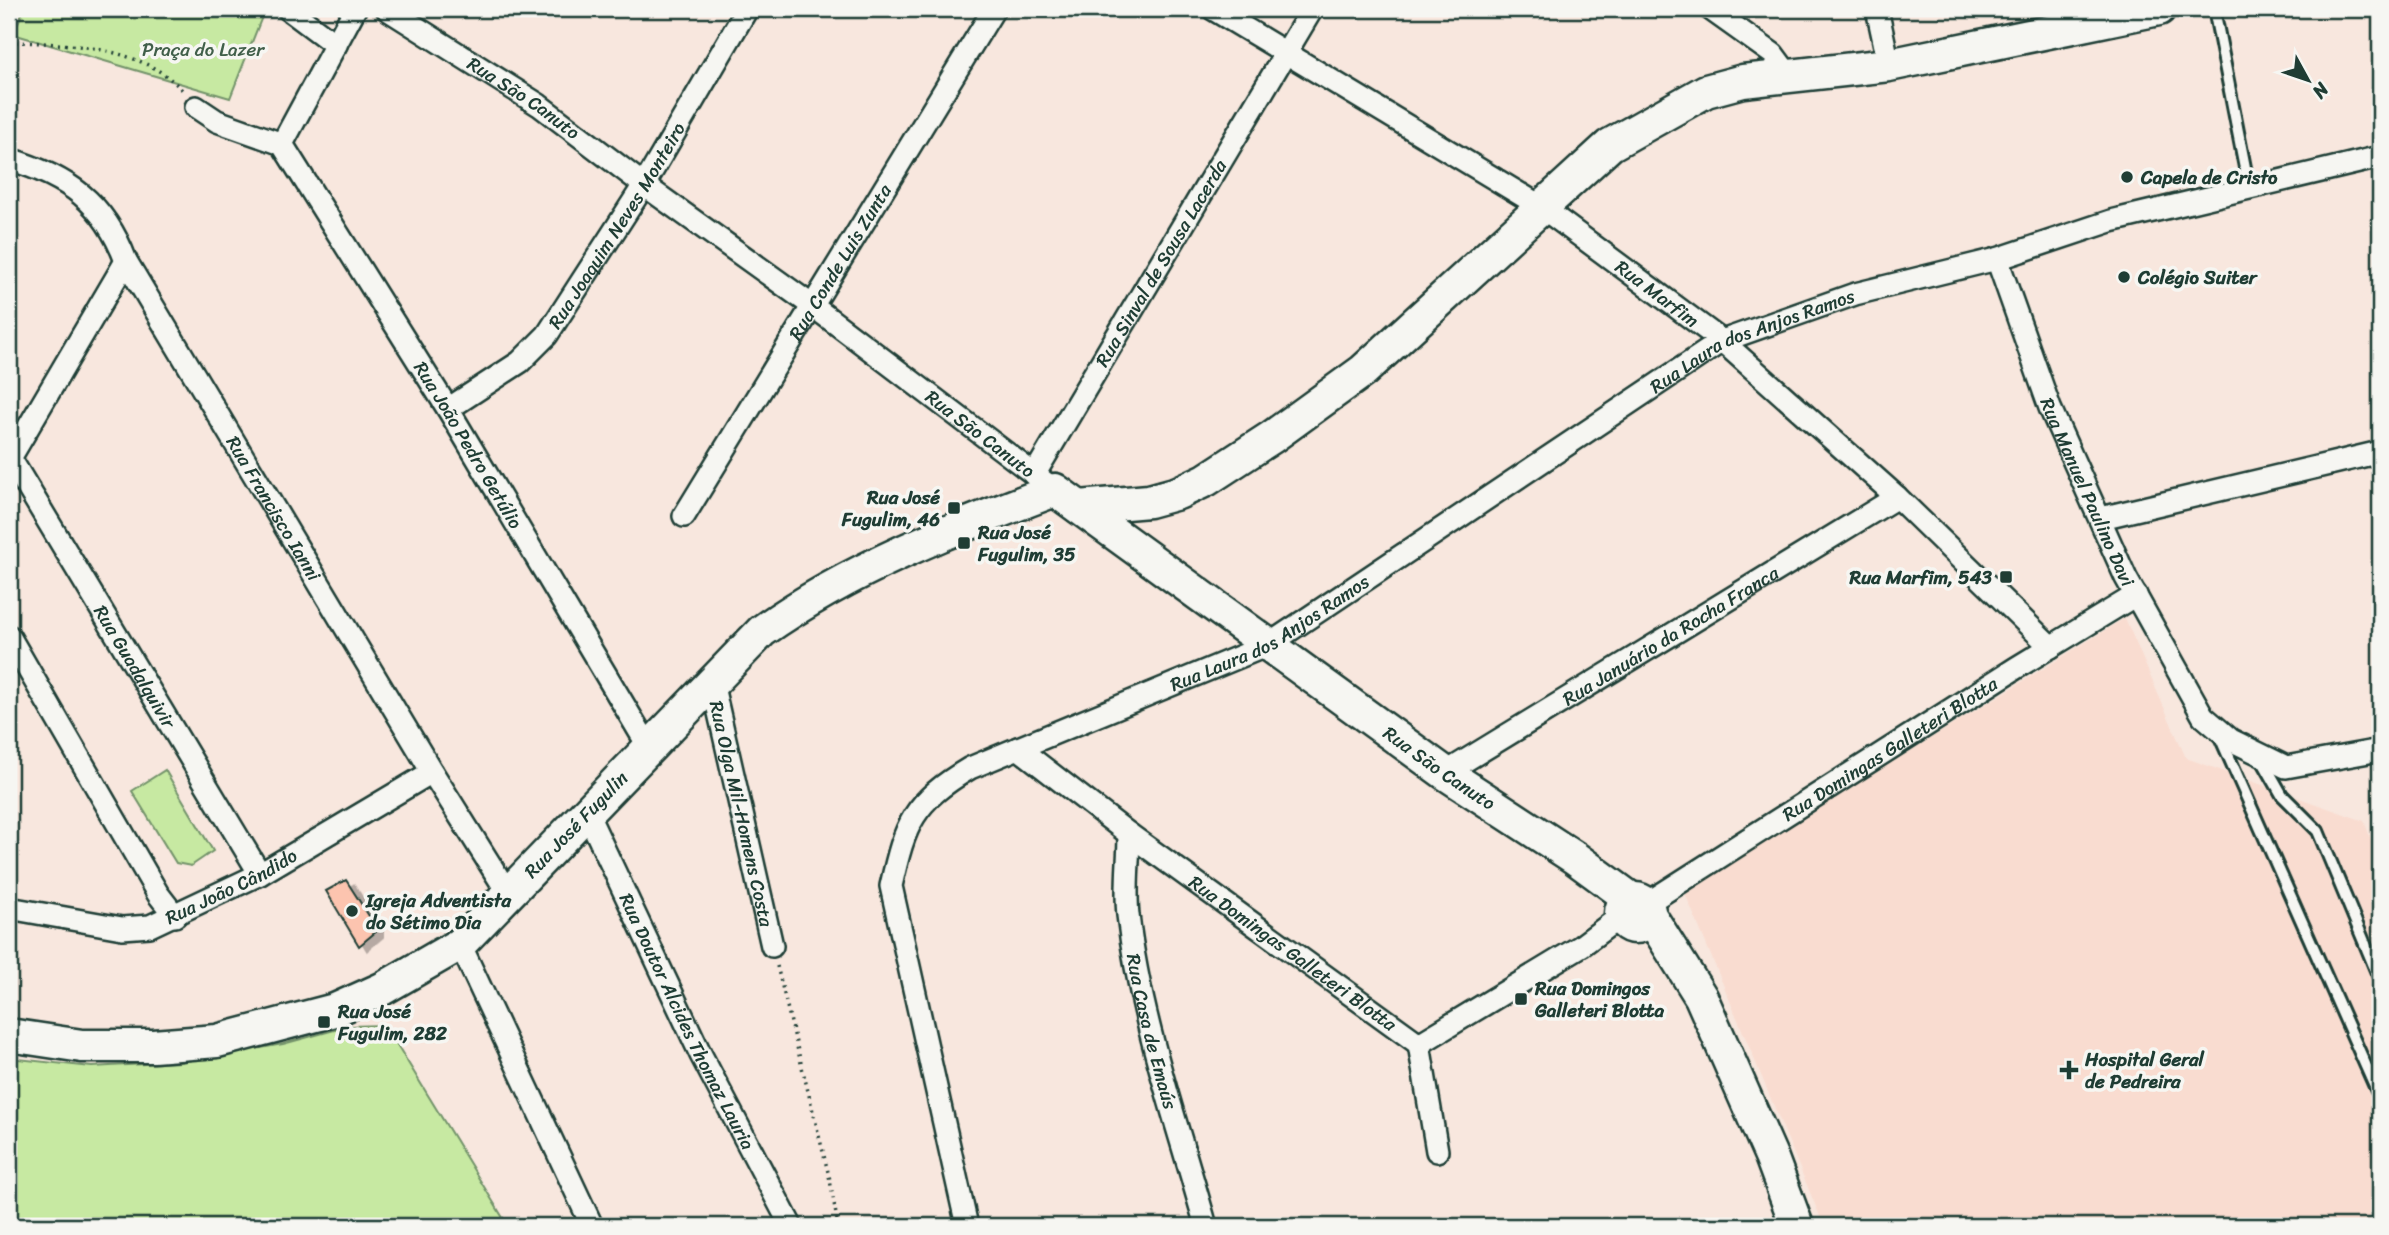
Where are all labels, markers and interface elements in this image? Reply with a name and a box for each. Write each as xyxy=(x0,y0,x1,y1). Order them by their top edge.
park label: Praça do Lazer xyxy=(142,33,265,66)
north arrow xyxy=(2274,46,2344,116)
street label: Rua São Canuto xyxy=(460,47,588,148)
text: N xyxy=(2303,74,2338,107)
street label: Rua Joaquim Neves Monteiro xyxy=(539,116,694,336)
street label: Rua Sinval de Sousa Lacerda xyxy=(1086,153,1236,373)
place label: Capela de Cristo xyxy=(2140,161,2278,194)
marker: Capela de Cristo xyxy=(2119,169,2135,185)
street label: Rua Conde Luis Zunta xyxy=(779,177,901,347)
street label: Rua Marfim xyxy=(1608,251,1707,336)
place label: Colégio Suiter xyxy=(2137,261,2259,294)
marker: Colégio Suiter xyxy=(2116,269,2132,285)
street label: Rua Laura dos Anjos Ramos xyxy=(1643,279,1860,402)
street label: Rua João Pedro Getúlio xyxy=(405,355,532,535)
street label: Rua São Canuto xyxy=(918,381,1042,487)
street label: Rua Manuel Paulino Davi xyxy=(2031,393,2144,594)
street label: Rua Francisco Ianni xyxy=(217,429,330,588)
place label: Rua José Fugulim, 46 xyxy=(841,481,940,536)
marker: Rua José Fugulim, 46 xyxy=(946,500,962,516)
place label: Rua José Fugulim, 35 xyxy=(977,516,1076,571)
marker: Rua José Fugulim, 35 xyxy=(956,535,972,551)
street label: Rua Januário da Rocha Franca xyxy=(1556,557,1786,715)
place label: Rua Marfim, 543 xyxy=(1849,561,1993,594)
street label: Rua Laura dos Anjos Ramos xyxy=(1165,565,1377,701)
marker: Rua Marfim, 543 xyxy=(1998,569,2014,585)
street label: Rua Guadalquivir xyxy=(85,598,185,736)
street label: Rua Domingas Galleteri Blotta xyxy=(1775,668,2005,830)
street label: Rua Olga Mil-Homens Costa xyxy=(700,697,783,931)
street label: Rua São Canuto xyxy=(1376,717,1502,819)
street label: Rua José Fugulin xyxy=(516,763,636,886)
street label: Rua João Cândido xyxy=(159,839,304,934)
street label: Rua Domingas Galleteri Blotta xyxy=(1182,866,1404,1040)
place label: Igreja Adventista do Sétimo Dia xyxy=(365,884,511,939)
street label: Rua Doutor Alcides Thomaz Lauria xyxy=(610,888,764,1156)
marker: Igreja Adventista do Sétimo Dia xyxy=(344,903,360,919)
street label: Rua Casa de Emaús xyxy=(1117,951,1187,1114)
place label: Rua Domingos Galleteri Blotta xyxy=(1534,972,1665,1027)
marker: Rua Domingos Galleteri Blotta xyxy=(1513,991,1529,1007)
place label: Rua José Fugulim, 282 xyxy=(337,995,447,1050)
marker: Rua José Fugulim, 282 xyxy=(316,1014,332,1030)
place label: Hospital Geral de Pedreira xyxy=(2084,1043,2205,1098)
marker: Hospital Geral de Pedreira xyxy=(2059,1060,2079,1080)

